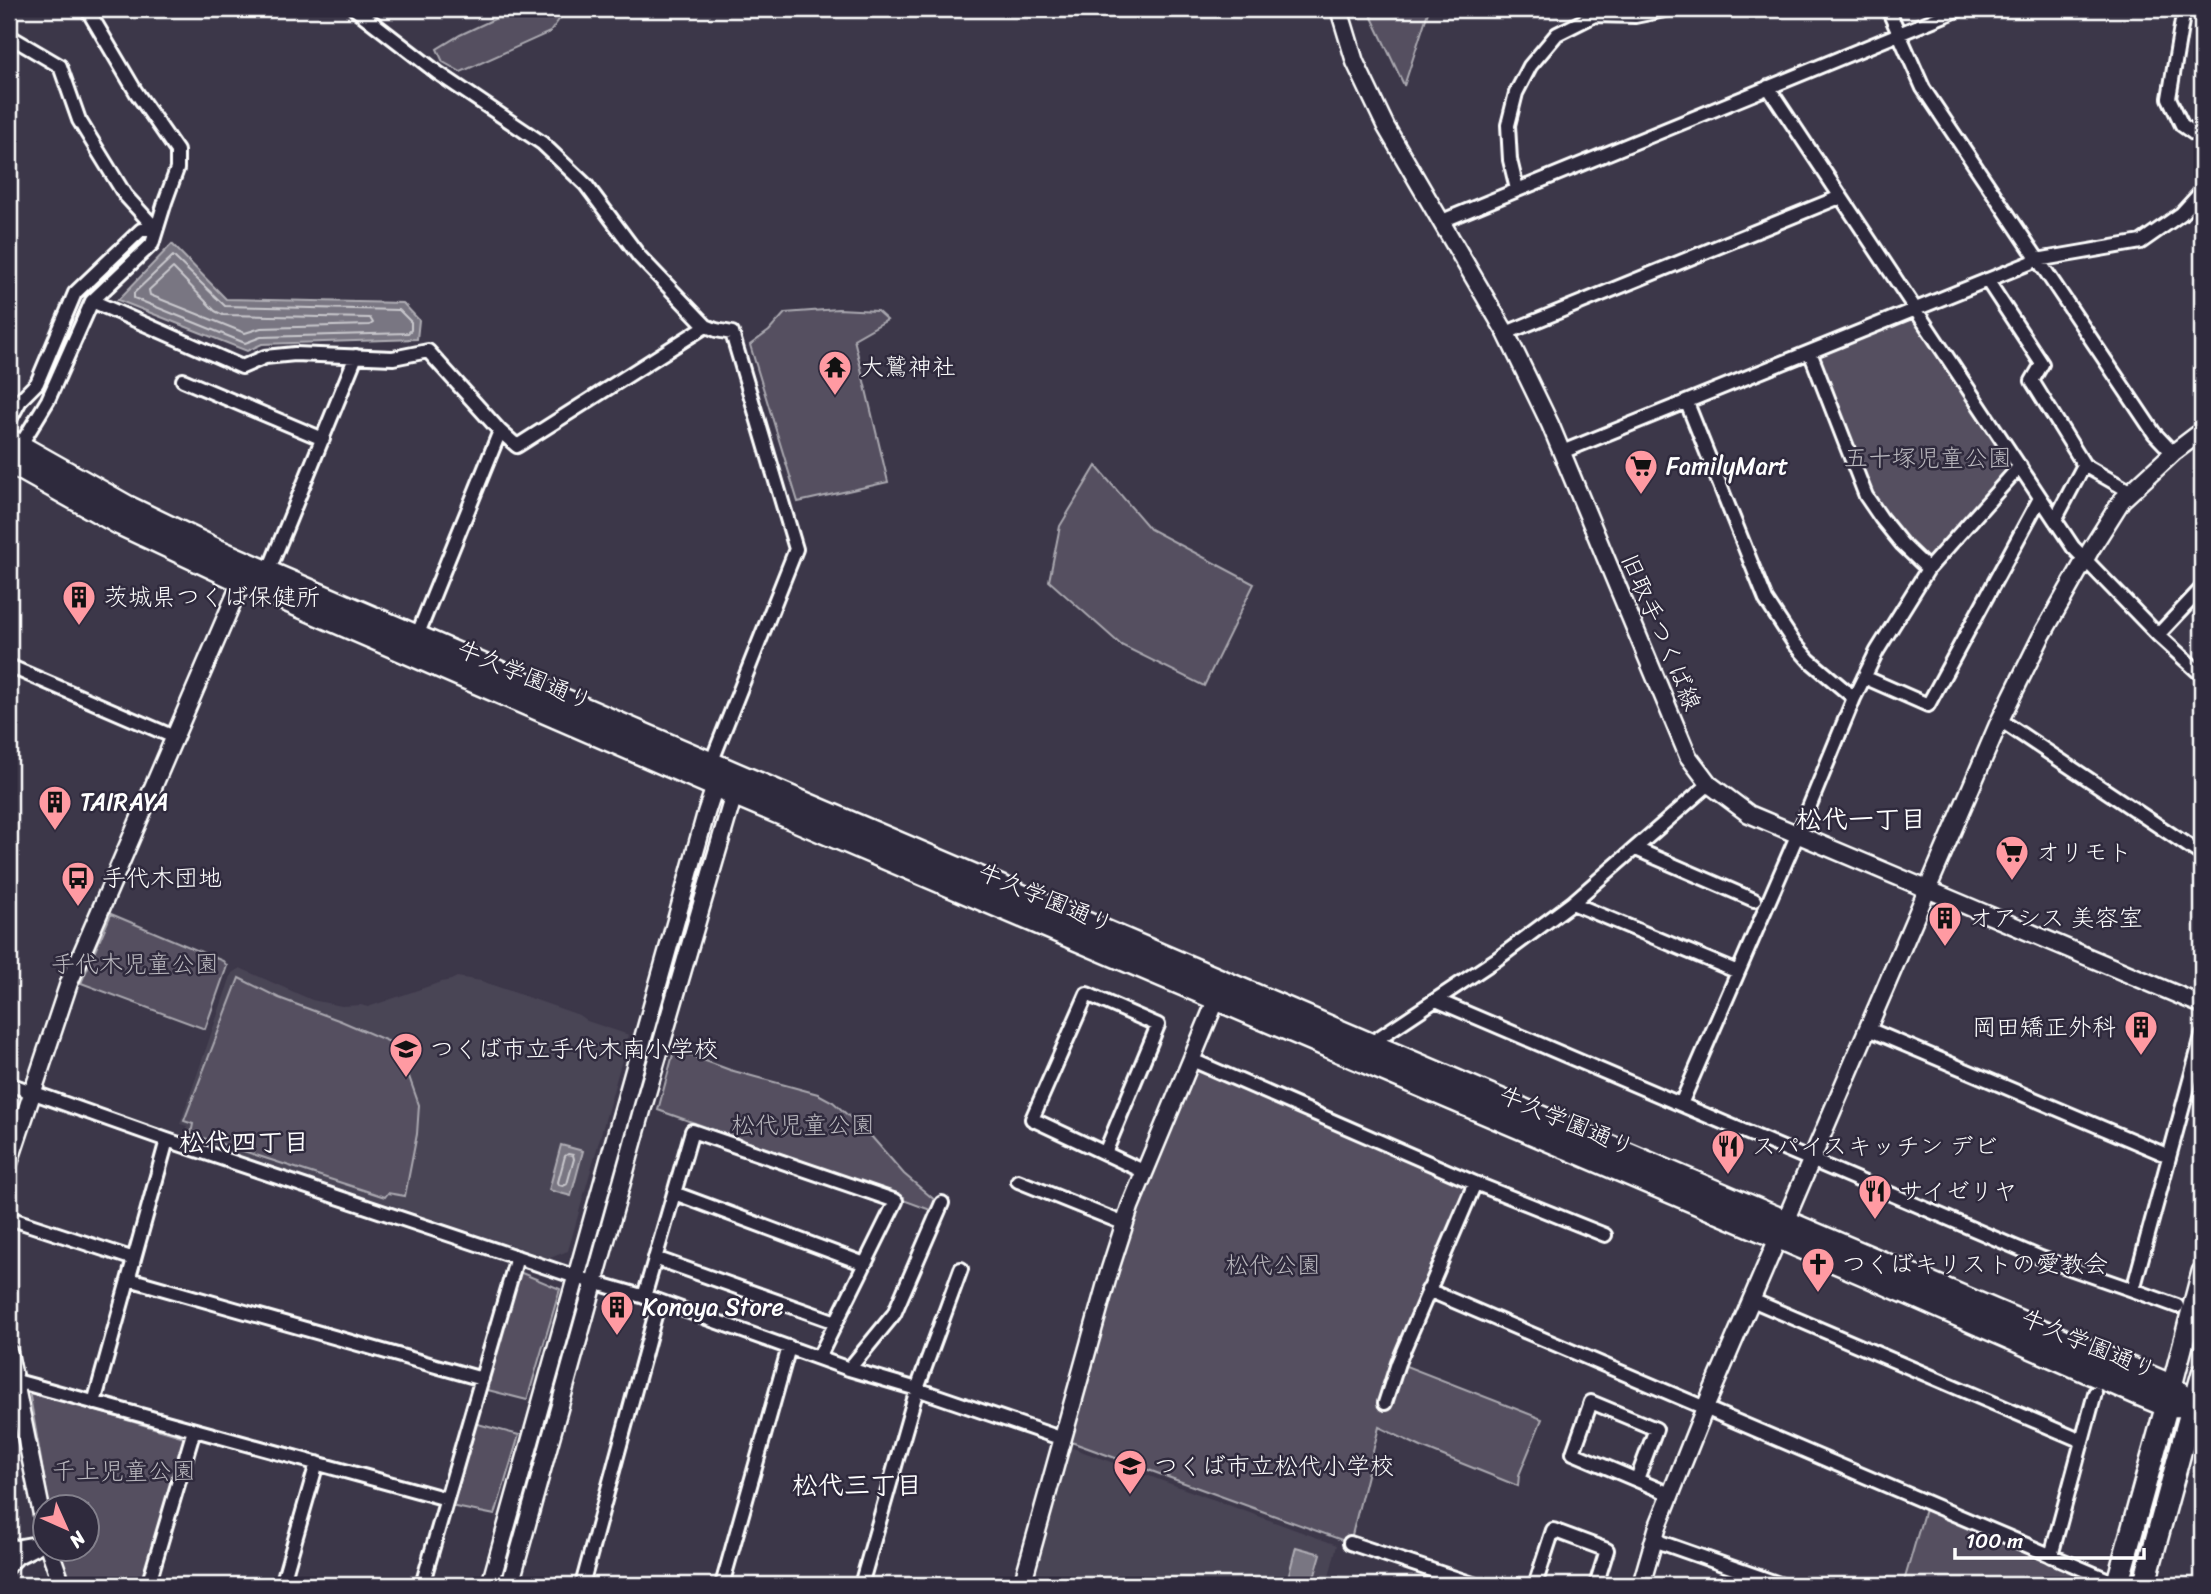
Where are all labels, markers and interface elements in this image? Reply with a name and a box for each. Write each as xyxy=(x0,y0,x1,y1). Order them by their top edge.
place label: 大鷲神社 xyxy=(860,346,956,388)
temple icon: 大鷲神社 xyxy=(816,348,854,397)
park label: 五十塚児童公園 xyxy=(1844,437,2012,479)
place label: FamilyMart xyxy=(1666,445,1788,487)
supermarket icon: FamilyMart xyxy=(1622,447,1660,496)
street label: 旧取手つくば線 xyxy=(1609,546,1713,718)
place label: 茨城県つくば保健所 xyxy=(104,576,320,618)
building icon: 茨城県つくば保健所 xyxy=(60,578,98,627)
street label: 牛久学園通り xyxy=(451,628,599,722)
place label: TAIRAYA xyxy=(80,781,169,823)
building icon: TAIRAYA xyxy=(36,783,74,832)
district label: 松代一丁目 xyxy=(1796,796,1926,842)
place label: オリモト xyxy=(2036,831,2132,873)
supermarket icon: オリモト xyxy=(1993,833,2031,882)
street label: 牛久学園通り xyxy=(972,851,1120,945)
place label: 手代木団地 xyxy=(102,857,222,899)
bus stop icon: 手代木団地 xyxy=(59,859,97,908)
place label: オアシス 美容室 xyxy=(1969,897,2143,939)
building icon: オアシス 美容室 xyxy=(1926,899,1964,948)
park label: 手代木児童公園 xyxy=(51,943,219,985)
place label: 岡田矯正外科 xyxy=(1972,1006,2116,1048)
building icon: 岡田矯正外科 xyxy=(2122,1008,2160,1057)
place label: つくば市立手代木南小学校 xyxy=(430,1028,718,1070)
school or university icon: つくば市立手代木南小学校 xyxy=(387,1030,425,1079)
street label: 牛久学園通り xyxy=(1493,1074,1641,1168)
park label: 松代児童公園 xyxy=(731,1104,875,1146)
district label: 松代四丁目 xyxy=(179,1119,309,1165)
place label: スパイスキッチン デビ xyxy=(1752,1125,1998,1167)
restaurant icon: スパイスキッチン デビ xyxy=(1709,1127,1747,1176)
place label: サイゼリヤ xyxy=(1899,1170,2018,1212)
restaurant icon: サイゼリヤ xyxy=(1856,1172,1894,1221)
place label: つくばキリストの愛教会 xyxy=(1842,1243,2108,1285)
park label: 松代公園 xyxy=(1225,1244,1321,1286)
church icon: つくばキリストの愛教会 xyxy=(1799,1245,1837,1294)
place label: Konoya Store xyxy=(642,1286,784,1328)
building icon: Konoya Store xyxy=(598,1288,636,1337)
street label: 牛久学園通り xyxy=(2015,1297,2163,1391)
place label: つくば市立松代小学校 xyxy=(1154,1445,1394,1487)
school or university icon: つくば市立松代小学校 xyxy=(1111,1447,1149,1496)
park label: 千上児童公園 xyxy=(52,1450,196,1492)
district label: 松代三丁目 xyxy=(792,1462,922,1508)
north arrow xyxy=(32,1492,102,1562)
scale bar xyxy=(1955,1517,2144,1561)
text: 100 m xyxy=(1966,1522,2023,1560)
text: N xyxy=(61,1523,95,1557)

